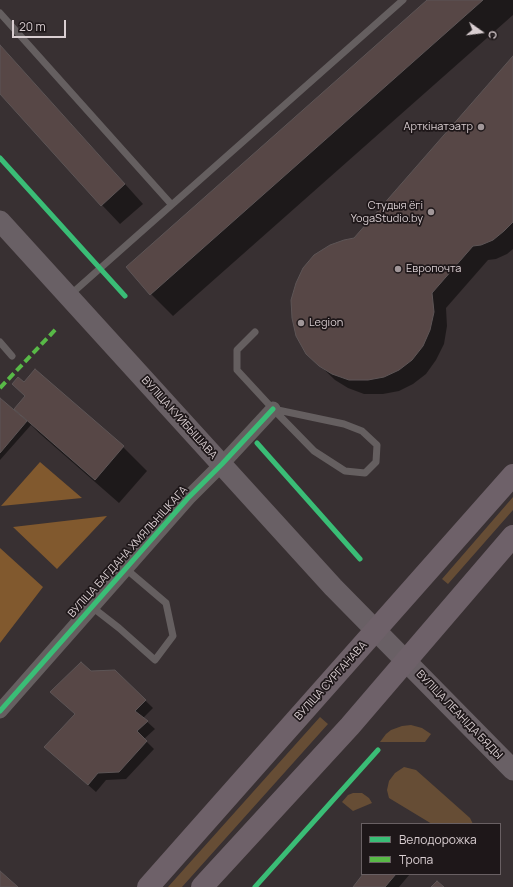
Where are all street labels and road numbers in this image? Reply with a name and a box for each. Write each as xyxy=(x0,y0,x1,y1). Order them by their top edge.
street label: ВУЛІЦА КУЙБЫШАВА xyxy=(138,374,220,462)
street label: ВУЛІЦА БАГДАНА ХМЯЛЬНІЦКАГА xyxy=(66,484,190,620)
street label: ВУЛІЦА СУРГАНАВА xyxy=(292,639,370,723)
street label: ВУЛІЦА ЛЕАНІДА БЯДЫ xyxy=(413,668,505,762)

